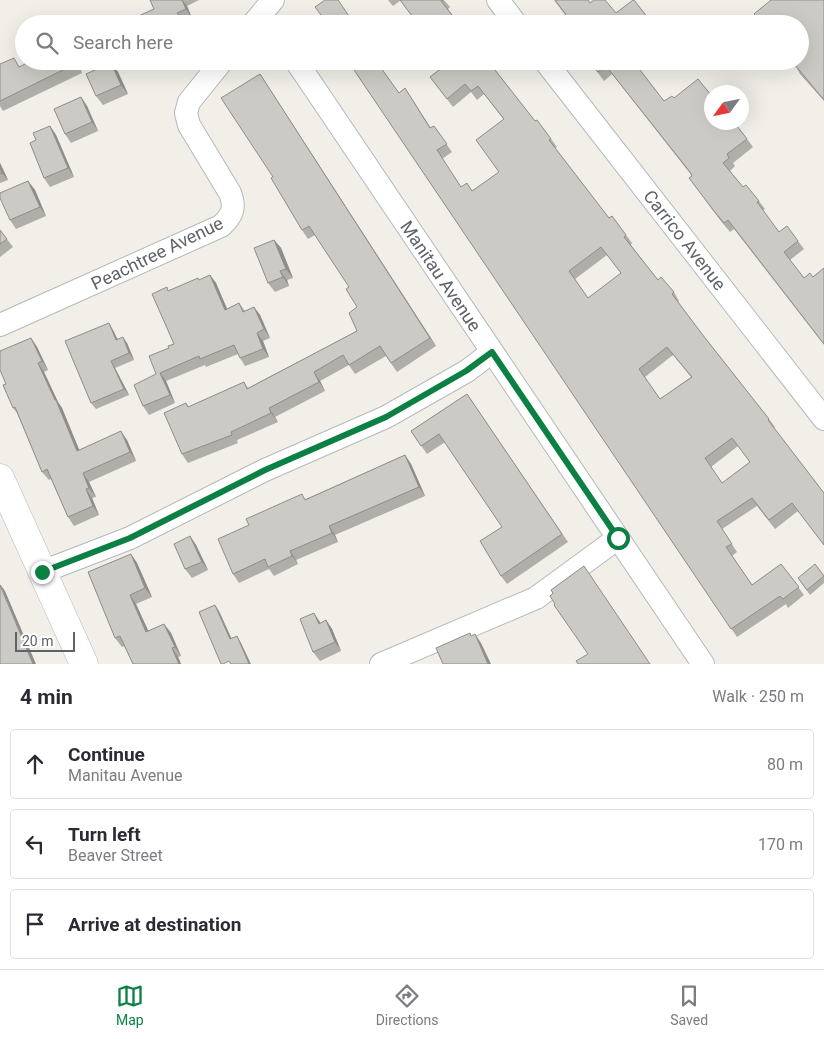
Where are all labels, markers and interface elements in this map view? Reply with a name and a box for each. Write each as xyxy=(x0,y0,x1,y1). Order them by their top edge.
search box xyxy=(15,15,809,70)
icon: search xyxy=(33,29,61,57)
text: Search here xyxy=(73,31,173,54)
north arrow xyxy=(704,85,749,130)
street label: Carrico Avenue xyxy=(639,186,731,294)
street label: Peachtree Avenue xyxy=(88,212,226,294)
street label: Manitau Avenue xyxy=(396,217,486,335)
route start xyxy=(607,527,630,550)
route end xyxy=(31,561,54,584)
scale bar xyxy=(15,629,75,652)
text: 20 m xyxy=(22,633,54,649)
text: 4 min xyxy=(20,685,73,709)
text: Walk · 250 m xyxy=(712,687,804,706)
text: Continue xyxy=(68,743,145,766)
icon: ahead xyxy=(21,750,49,778)
text: 80 m xyxy=(767,755,803,774)
text: Manitau Avenue xyxy=(68,766,182,785)
text: Turn left xyxy=(68,823,141,846)
icon: left xyxy=(21,830,49,858)
text: 170 m xyxy=(758,835,803,854)
text: Beaver Street xyxy=(68,846,163,865)
icon: arrive xyxy=(21,910,49,938)
text: Arrive at destination xyxy=(68,913,241,936)
tab: Map xyxy=(116,982,144,1028)
tab: Directions xyxy=(376,982,439,1028)
tab: Saved xyxy=(670,982,708,1028)

